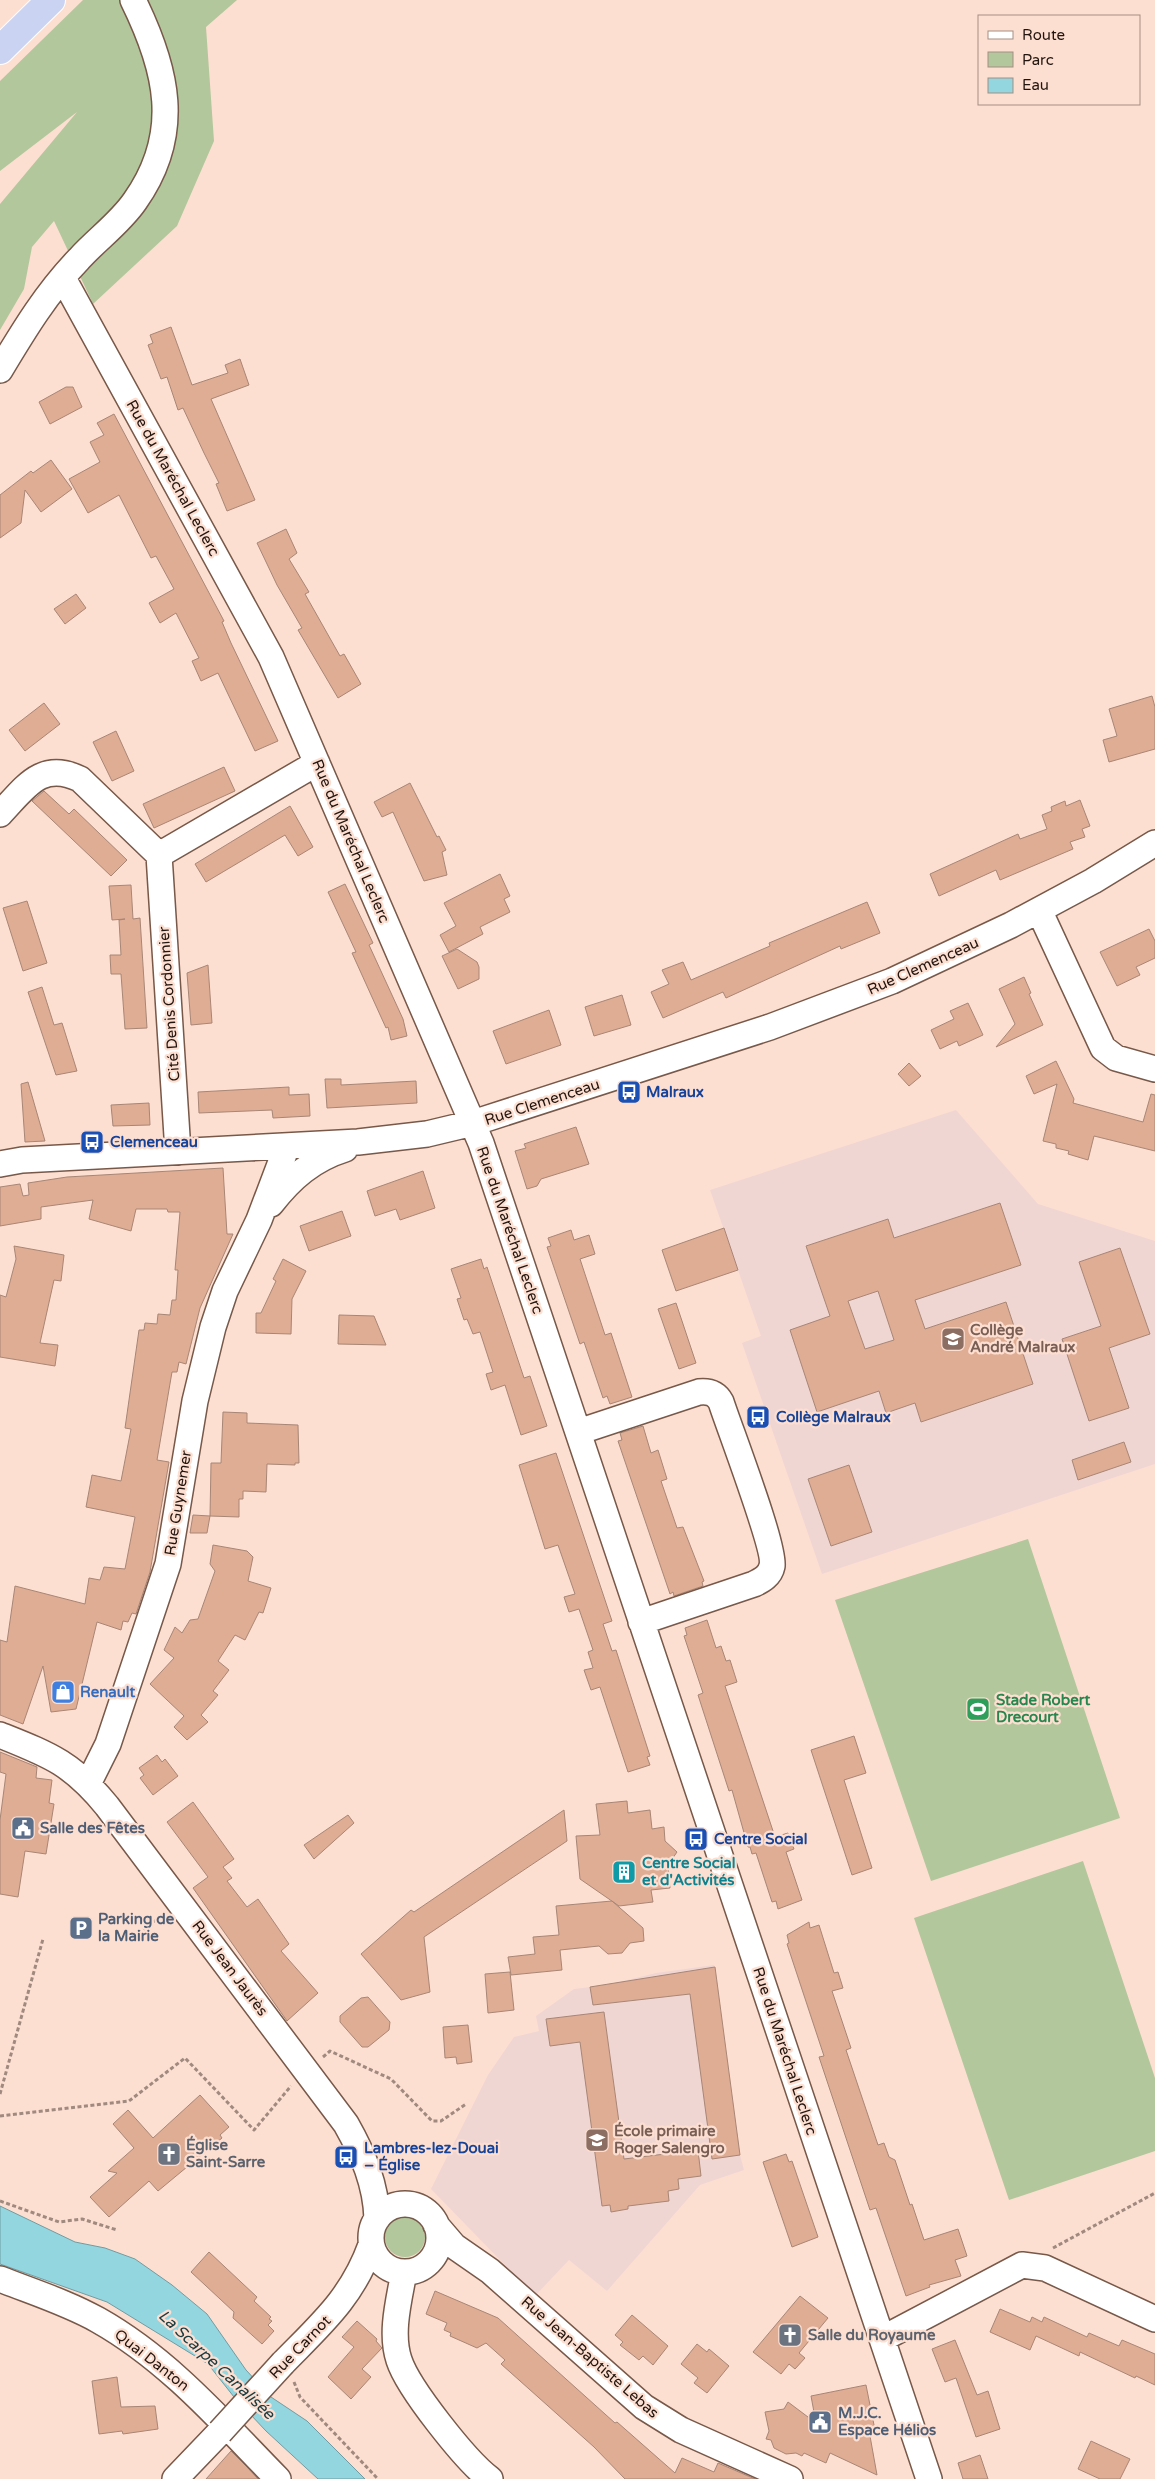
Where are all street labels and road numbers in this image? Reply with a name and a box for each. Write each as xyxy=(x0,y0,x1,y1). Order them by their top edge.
street label: Rue du Maréchal Leclerc xyxy=(123,397,223,559)
street label: Rue du Maréchal Leclerc xyxy=(308,757,394,925)
street label: Cité Denis Cordonnier xyxy=(155,926,183,1082)
street label: Rue Clemenceau xyxy=(864,933,982,999)
street label: Rue Clemenceau xyxy=(482,1075,602,1129)
street label: Rue du Maréchal Leclerc xyxy=(473,1144,547,1316)
street label: Rue Guynemer xyxy=(161,1449,195,1557)
street label: Rue Jean Jaurès xyxy=(188,1917,272,2019)
street label: Rue du Maréchal Leclerc xyxy=(749,1965,821,2137)
street label: Rue Jean-Baptiste Lebas xyxy=(518,2292,662,2422)
street label: Rue Carnot xyxy=(265,2312,335,2382)
street label: Quai Danton xyxy=(111,2325,193,2395)

